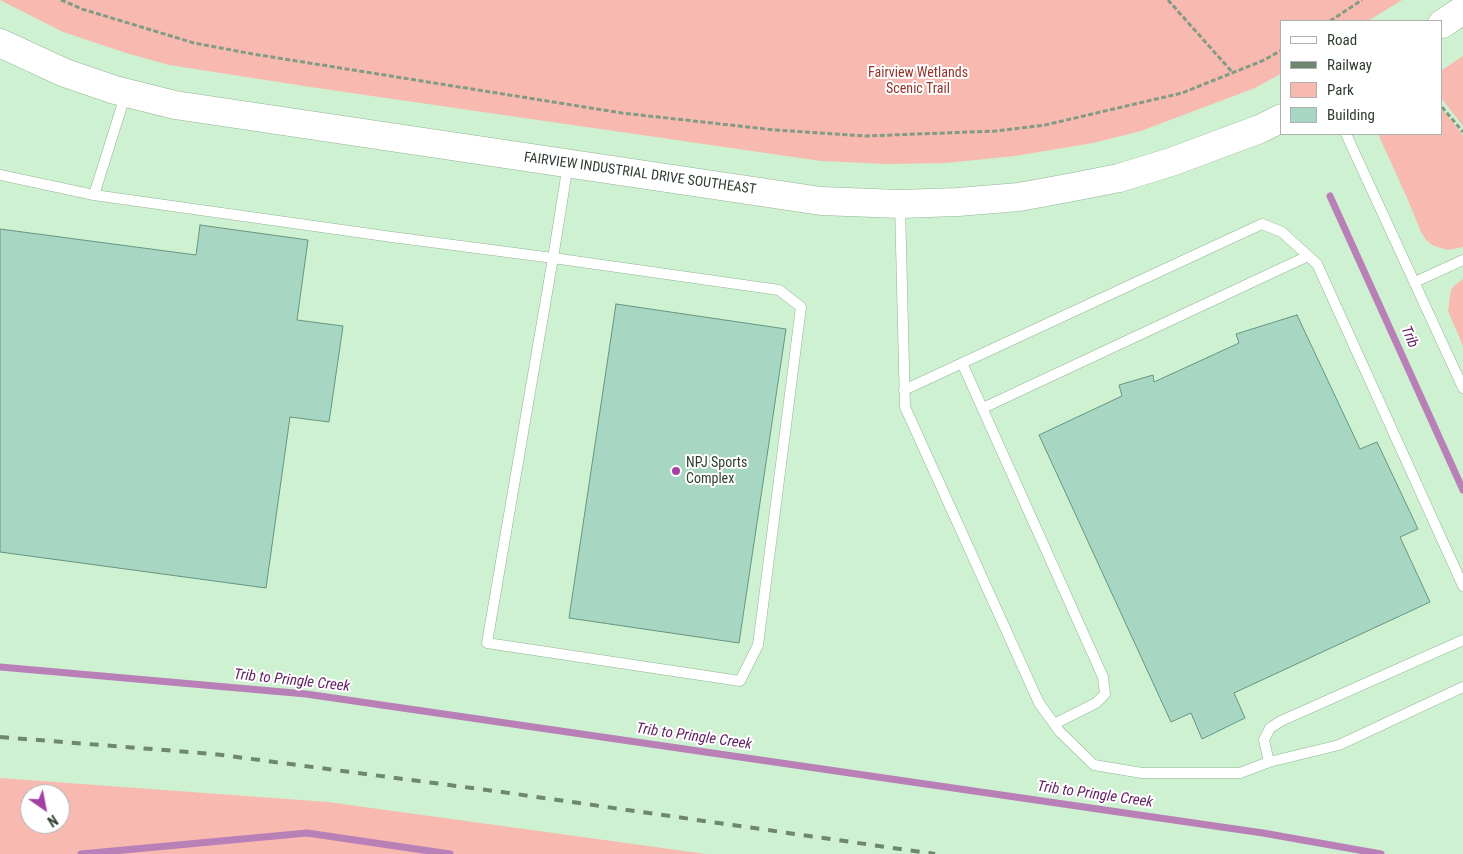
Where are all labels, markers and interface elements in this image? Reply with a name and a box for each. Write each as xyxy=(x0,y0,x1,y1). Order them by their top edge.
legend xyxy=(1280,20,1443,135)
text: Road xyxy=(1327,31,1357,49)
text: Railway xyxy=(1327,56,1372,74)
park label: Fairview Wetlands Scenic Trail xyxy=(868,65,968,98)
text: Park xyxy=(1327,81,1354,99)
text: Building xyxy=(1327,106,1375,124)
street label: FAIRVIEW INDUSTRIAL DRIVE SOUTHEAST xyxy=(523,149,757,199)
water label: Trib xyxy=(1396,323,1422,351)
place label: NPJ Sports Complex xyxy=(686,455,747,488)
marker: NPJ Sports Complex xyxy=(670,465,682,477)
water label: Trib to Pringle Creek xyxy=(233,666,351,696)
water label: Trib to Pringle Creek xyxy=(635,720,753,754)
water label: Trib to Pringle Creek xyxy=(1036,778,1154,812)
north arrow xyxy=(20,784,70,834)
text: N xyxy=(45,812,61,830)

